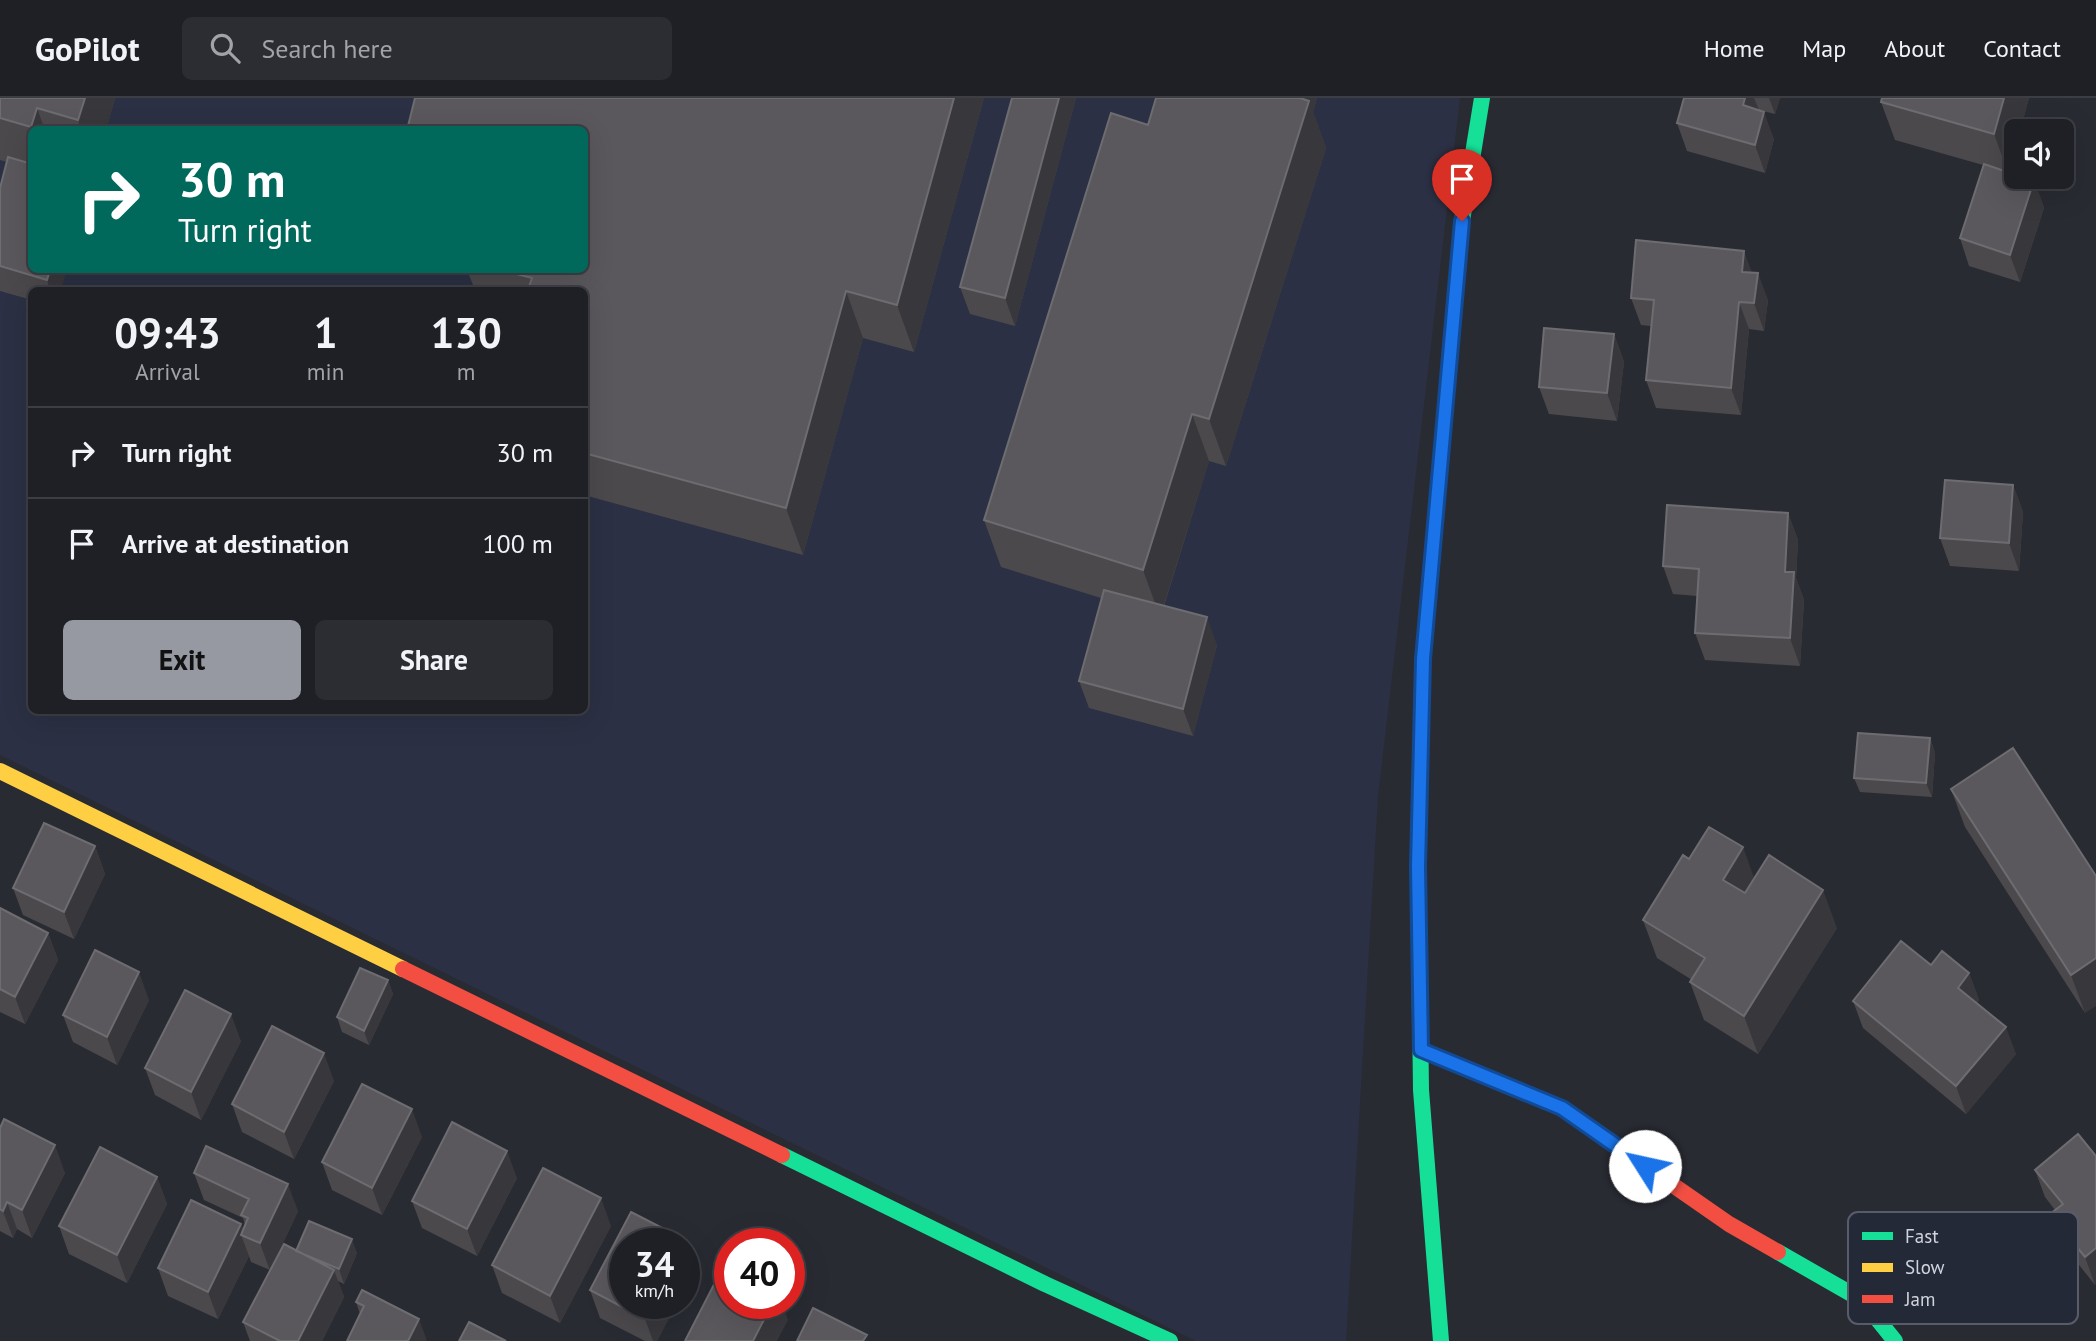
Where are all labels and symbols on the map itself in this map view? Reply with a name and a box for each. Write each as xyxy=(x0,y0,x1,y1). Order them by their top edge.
pin xyxy=(1432,149,1492,221)
position arrow xyxy=(1608,1129,1682,1203)
legend xyxy=(1848,1212,2078,1324)
text: Fast xyxy=(1905,1224,1939,1248)
speed limit sign: 40 xyxy=(714,1228,805,1319)
text: Slow xyxy=(1905,1255,1945,1279)
text: Jam xyxy=(1904,1287,1935,1311)

